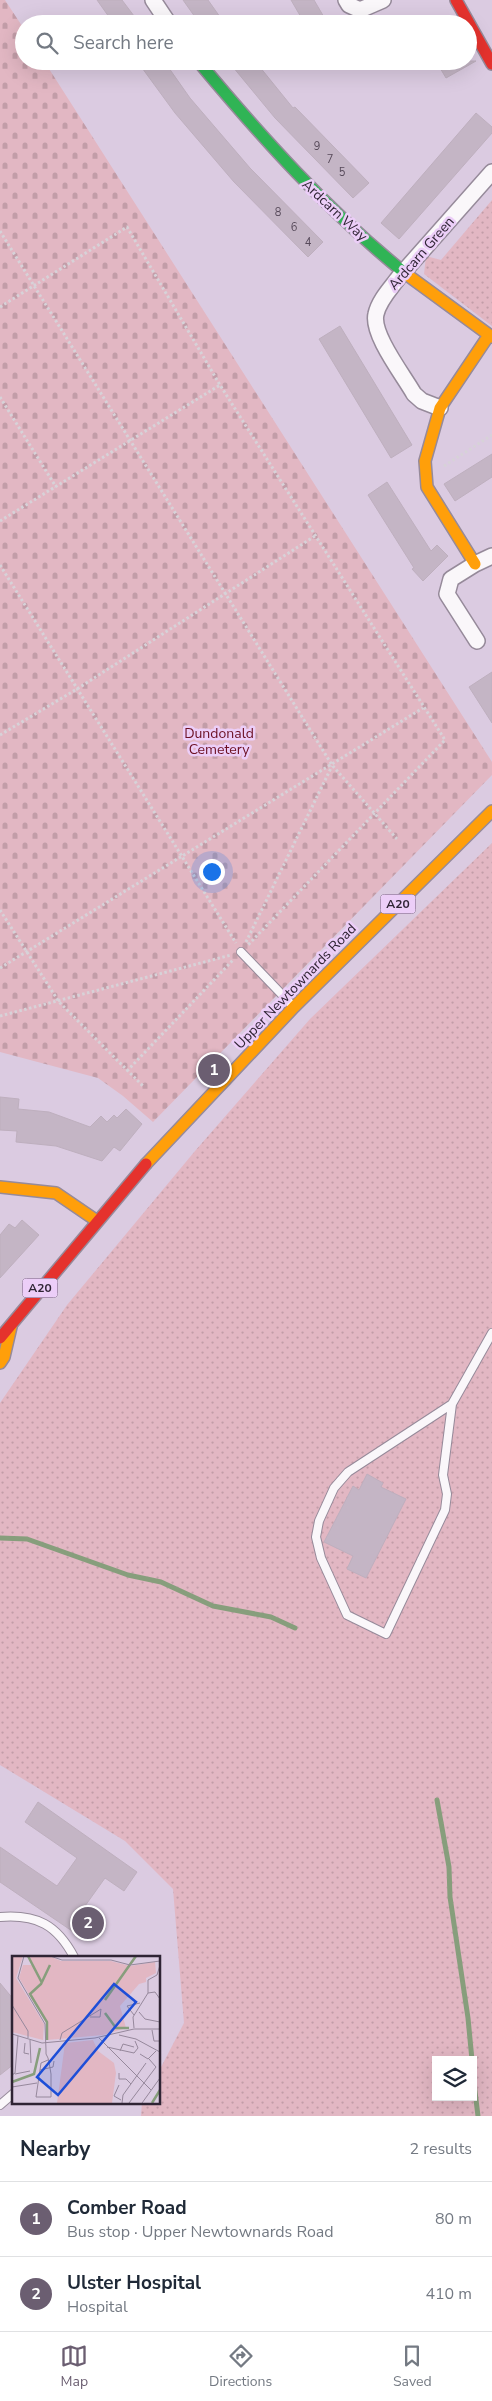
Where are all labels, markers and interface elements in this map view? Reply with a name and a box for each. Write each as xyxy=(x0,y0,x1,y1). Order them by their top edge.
search box xyxy=(15,15,477,70)
icon: search xyxy=(33,29,61,57)
text: Search here xyxy=(73,30,174,56)
house number: 9 xyxy=(314,139,320,154)
house number: 7 xyxy=(327,152,333,167)
house number: 5 xyxy=(339,165,346,180)
street label: Ardcarn Way xyxy=(298,175,372,246)
house number: 8 xyxy=(275,205,282,220)
street label: Ardcarn Green xyxy=(384,213,459,294)
house number: 6 xyxy=(291,220,298,235)
house number: 4 xyxy=(305,235,312,250)
park label: Dundonald Cemetery xyxy=(184,724,254,759)
your location xyxy=(199,859,225,885)
road number: A20 xyxy=(380,894,416,914)
street label: Upper Newtownards Road xyxy=(230,919,360,1053)
pin: 1 xyxy=(198,1051,230,1089)
road number: A20 xyxy=(22,1278,58,1298)
pin: 2 xyxy=(72,1904,104,1942)
inset map xyxy=(12,1956,160,2104)
map controls xyxy=(432,2056,477,2101)
button: layers xyxy=(432,2056,477,2101)
text: Nearby xyxy=(20,2135,90,2163)
text: 2 results xyxy=(410,2138,472,2160)
text: Comber Road xyxy=(67,2195,187,2221)
text: 1 xyxy=(31,2208,41,2230)
text: 80 m xyxy=(435,2208,472,2230)
text: Bus stop · Upper Newtownards Road xyxy=(67,2221,334,2243)
text: Ulster Hospital xyxy=(67,2270,201,2296)
text: 2 xyxy=(31,2283,41,2305)
text: 410 m xyxy=(425,2283,472,2305)
text: Hospital xyxy=(67,2296,128,2318)
tab: Map xyxy=(60,2342,88,2391)
tab: Directions xyxy=(209,2342,272,2391)
tab: Saved xyxy=(393,2342,432,2391)

